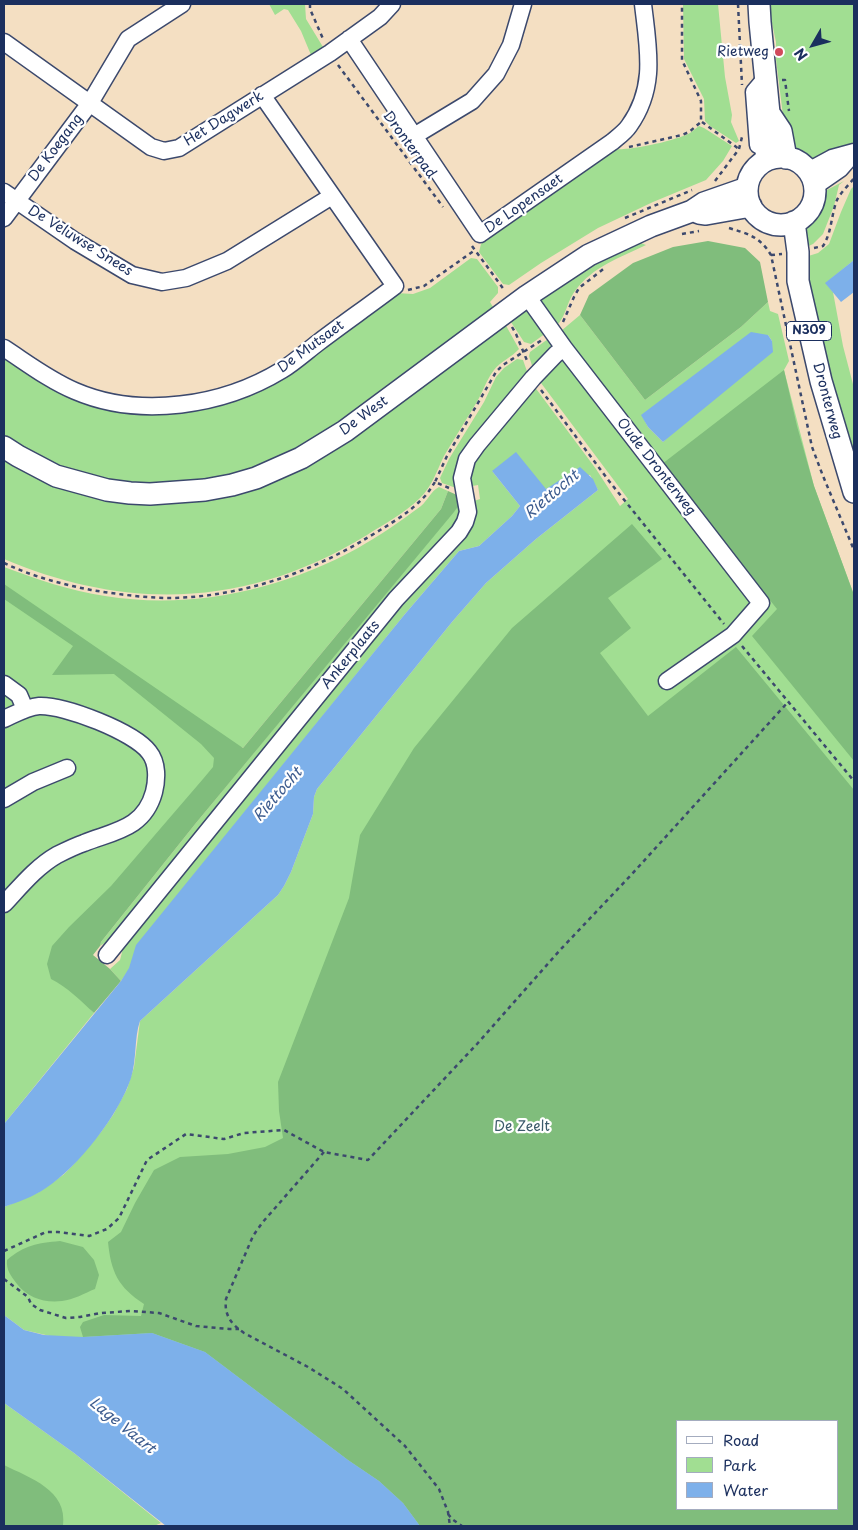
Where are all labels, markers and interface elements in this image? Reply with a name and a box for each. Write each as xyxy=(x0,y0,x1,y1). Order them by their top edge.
north arrow xyxy=(788,20,838,70)
place label: Rietweg xyxy=(717,44,769,60)
text: N xyxy=(789,44,812,65)
marker: Rietweg xyxy=(773,46,785,58)
street label: Het Dagwerk xyxy=(181,88,267,150)
street label: Dronterpad xyxy=(379,108,439,182)
street label: De Koegang xyxy=(25,111,87,185)
street label: De Lopensaet xyxy=(482,171,566,237)
street label: De Veluwse Snees xyxy=(25,202,135,280)
street label: De Mutsaet xyxy=(275,317,347,377)
road number: N309 xyxy=(786,322,832,341)
street label: Dronterweg xyxy=(809,361,845,441)
street label: De West xyxy=(336,393,392,439)
street label: Oude Dronterweg xyxy=(613,415,699,519)
water label: Riettocht xyxy=(521,467,583,523)
street label: Ankerplaats xyxy=(318,617,384,693)
water label: Riettocht xyxy=(250,764,306,826)
park label: De Zeelt xyxy=(494,1119,550,1135)
water label: Lage Vaart xyxy=(85,1394,159,1458)
legend xyxy=(676,1420,838,1510)
text: Road xyxy=(723,1428,759,1451)
text: Park xyxy=(723,1453,757,1476)
text: Water xyxy=(723,1478,768,1501)

